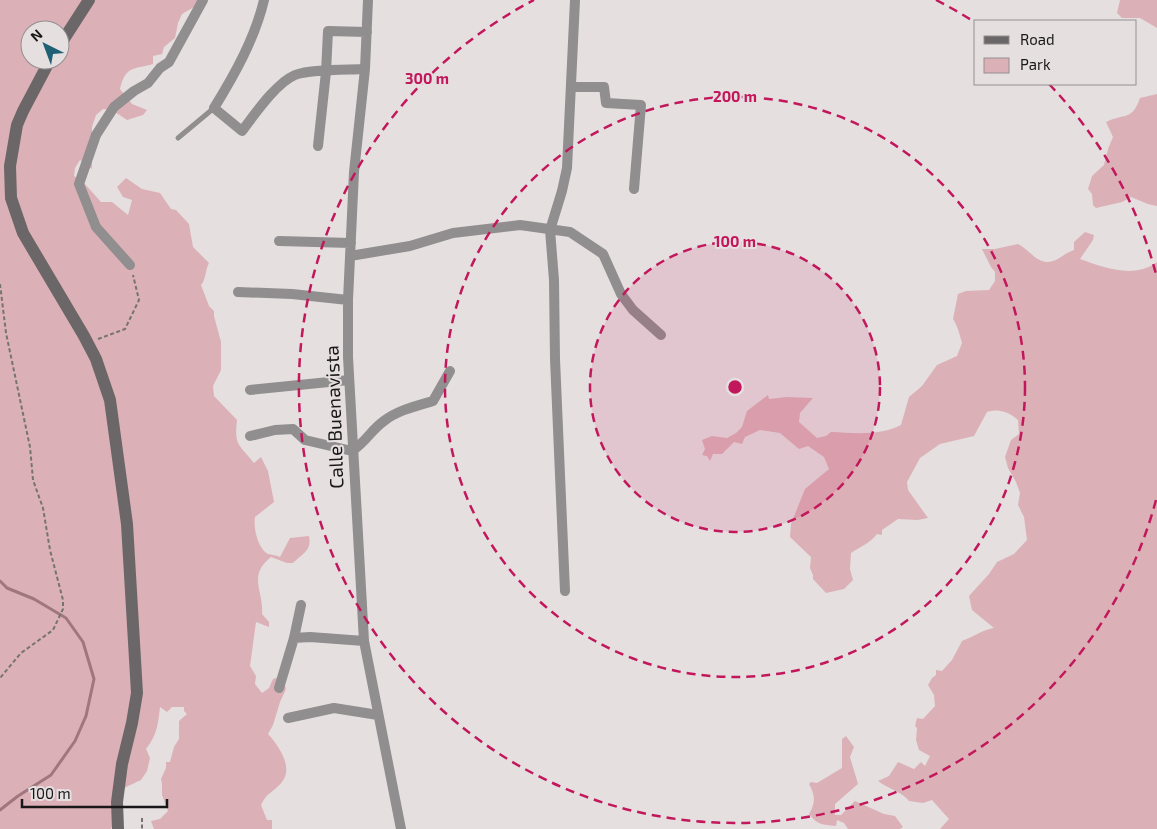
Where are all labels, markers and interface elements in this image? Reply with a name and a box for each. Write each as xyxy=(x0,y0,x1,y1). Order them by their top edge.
north arrow xyxy=(20,20,70,70)
legend xyxy=(974,20,1137,85)
text: N xyxy=(27,25,45,45)
text: Road xyxy=(1020,30,1055,48)
text: Park xyxy=(1020,55,1051,73)
text: 300 m xyxy=(405,69,449,87)
text: 200 m xyxy=(713,87,757,105)
text: 100 m xyxy=(714,232,756,250)
street label: Calle Buenavista xyxy=(320,345,347,489)
centre of rings xyxy=(726,378,744,396)
scale bar xyxy=(22,776,168,808)
text: 100 m xyxy=(30,784,71,802)

